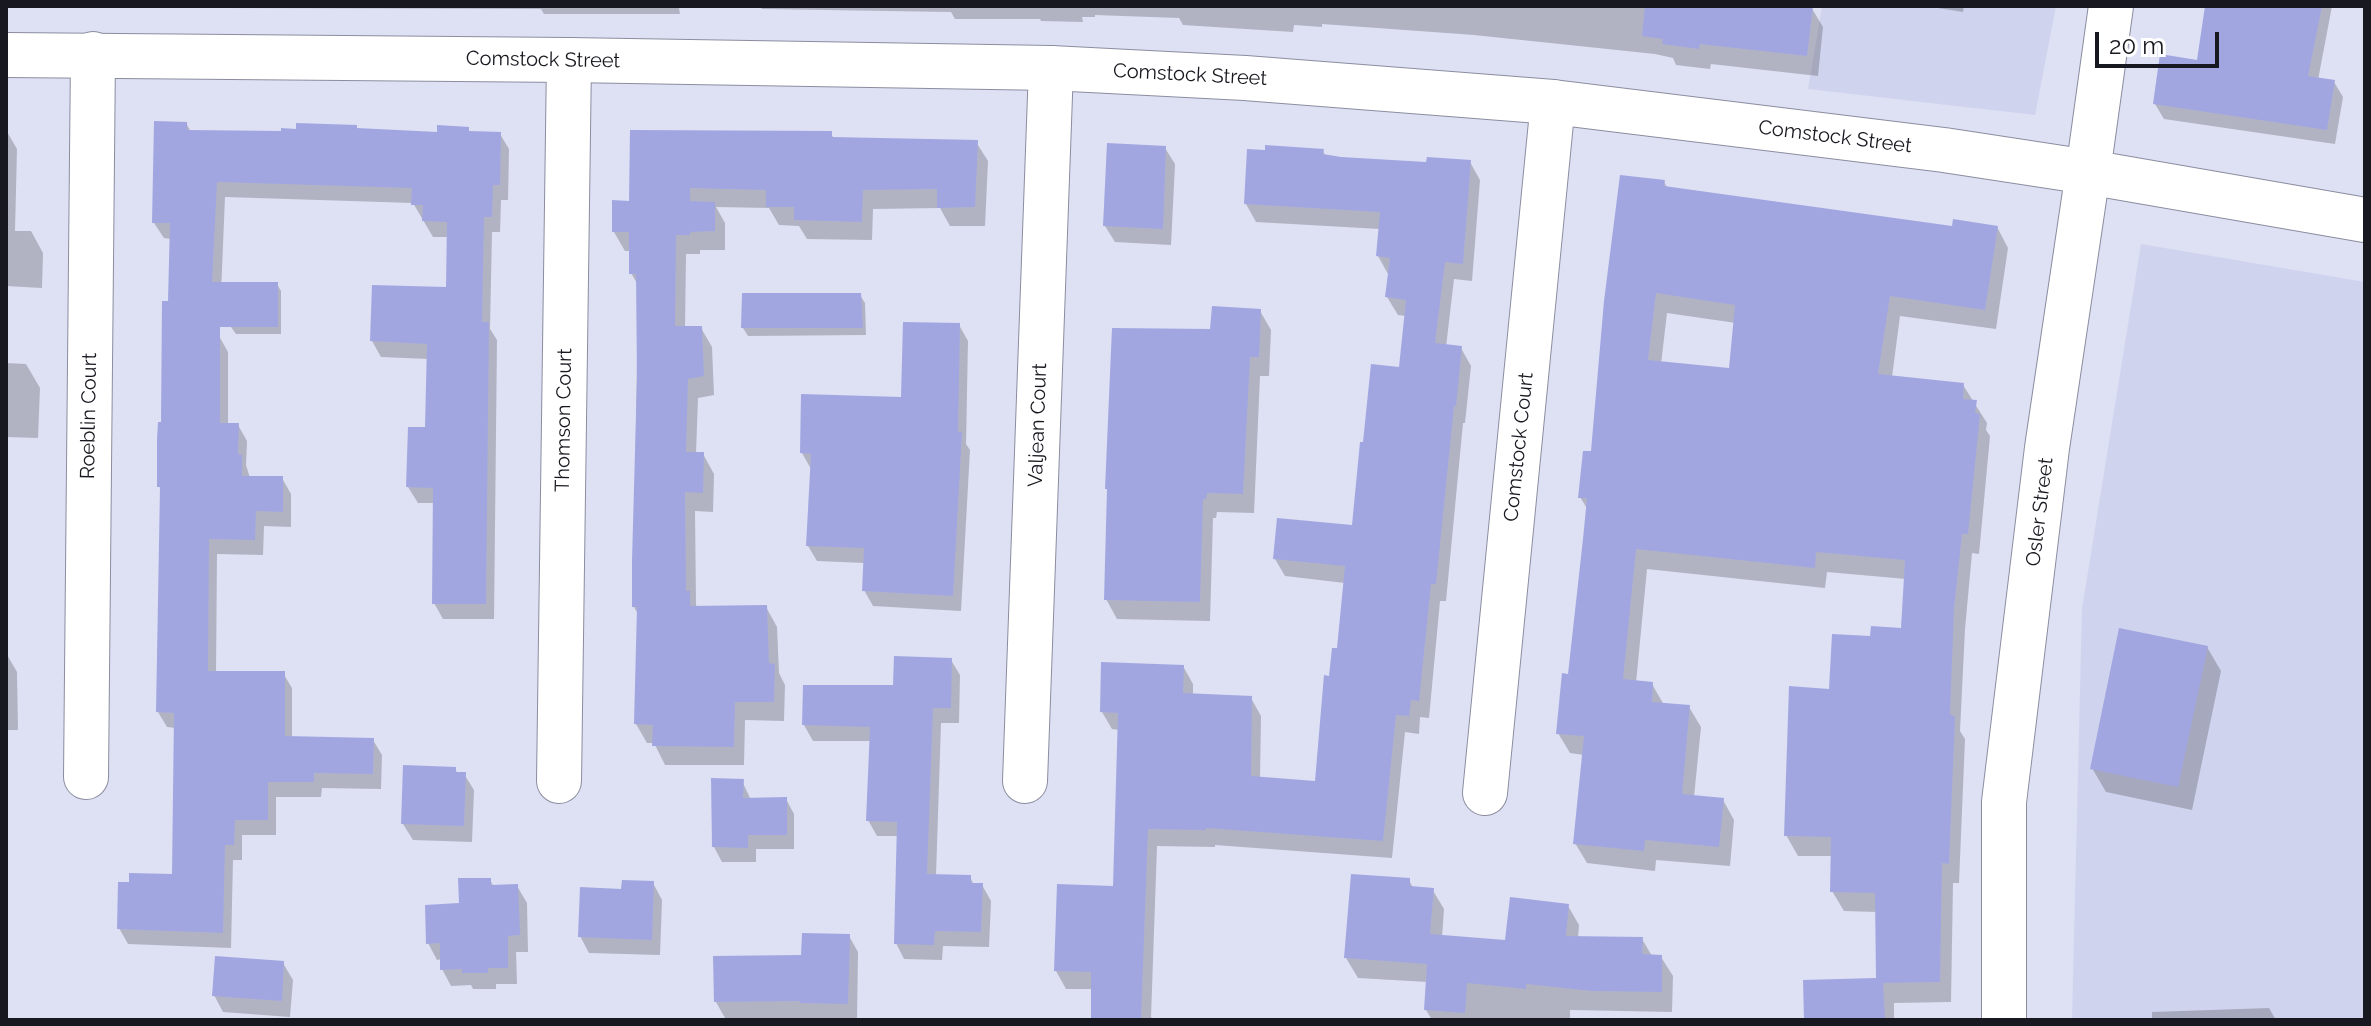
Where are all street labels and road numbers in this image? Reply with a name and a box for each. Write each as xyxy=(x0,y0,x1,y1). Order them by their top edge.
street label: Comstock Street xyxy=(466,47,620,73)
street label: Comstock Street xyxy=(1112,59,1268,91)
street label: Comstock Street xyxy=(1757,116,1913,158)
street label: Thomson Court xyxy=(551,348,577,492)
street label: Roeblin Court xyxy=(76,353,102,479)
street label: Valjean Court xyxy=(1024,363,1052,487)
street label: Comstock Court xyxy=(1499,371,1539,523)
street label: Osler Street xyxy=(2021,456,2059,568)

